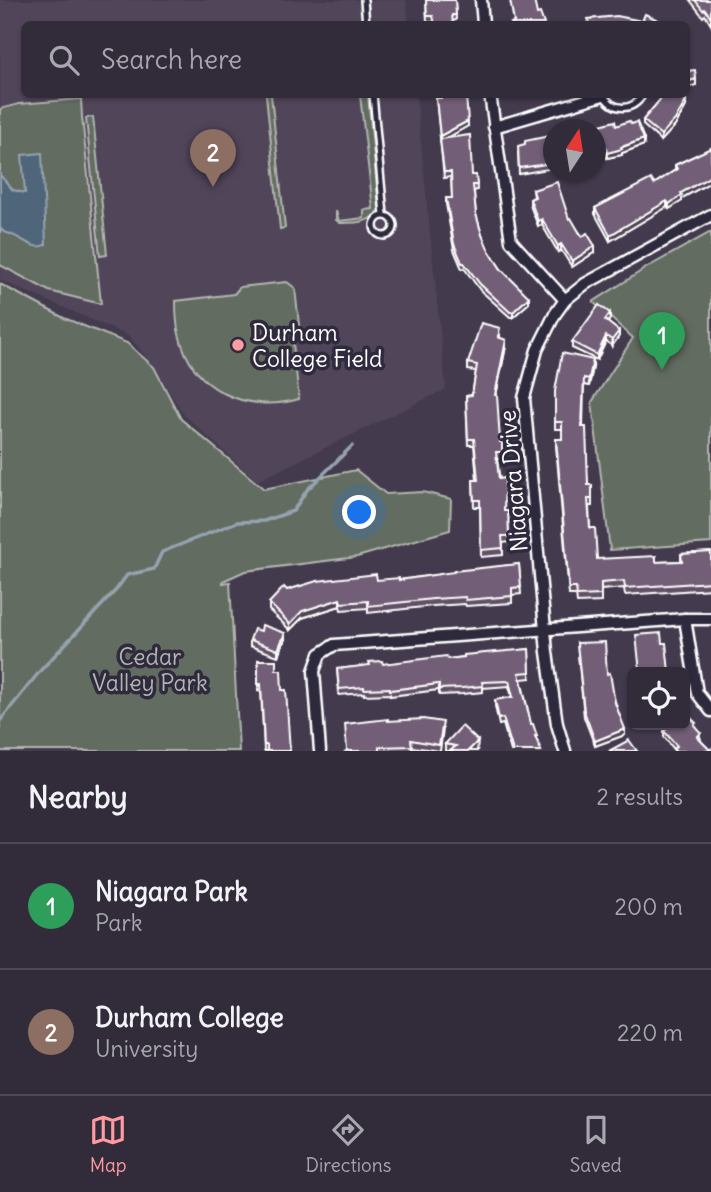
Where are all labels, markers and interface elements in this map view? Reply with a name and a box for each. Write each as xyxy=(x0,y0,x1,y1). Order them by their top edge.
search box xyxy=(21,21,690,98)
icon: search xyxy=(45,41,83,79)
text: Search here xyxy=(101,43,242,76)
north arrow xyxy=(543,119,606,182)
pin: 2 xyxy=(190,129,236,187)
pin: 1 xyxy=(639,312,685,370)
place label: Durham College Field xyxy=(252,318,382,373)
marker: Durham College Field xyxy=(230,337,246,353)
street label: Niagara Drive xyxy=(492,409,534,553)
your location xyxy=(342,495,376,529)
park label: Cedar Valley Park xyxy=(92,642,208,697)
map controls xyxy=(627,667,690,730)
button: locate xyxy=(627,667,690,730)
text: Nearby xyxy=(28,778,128,816)
text: 2 results xyxy=(597,782,683,811)
text: Niagara Park xyxy=(95,875,248,908)
text: 1 xyxy=(46,892,56,921)
text: 200 m xyxy=(614,892,683,921)
text: Park xyxy=(95,908,143,937)
text: Durham College xyxy=(95,1001,284,1034)
text: 2 xyxy=(45,1018,57,1047)
text: 220 m xyxy=(617,1018,683,1047)
text: University xyxy=(95,1034,198,1063)
tab: Map xyxy=(89,1111,127,1177)
tab: Directions xyxy=(306,1111,391,1177)
tab: Saved xyxy=(570,1111,622,1177)

